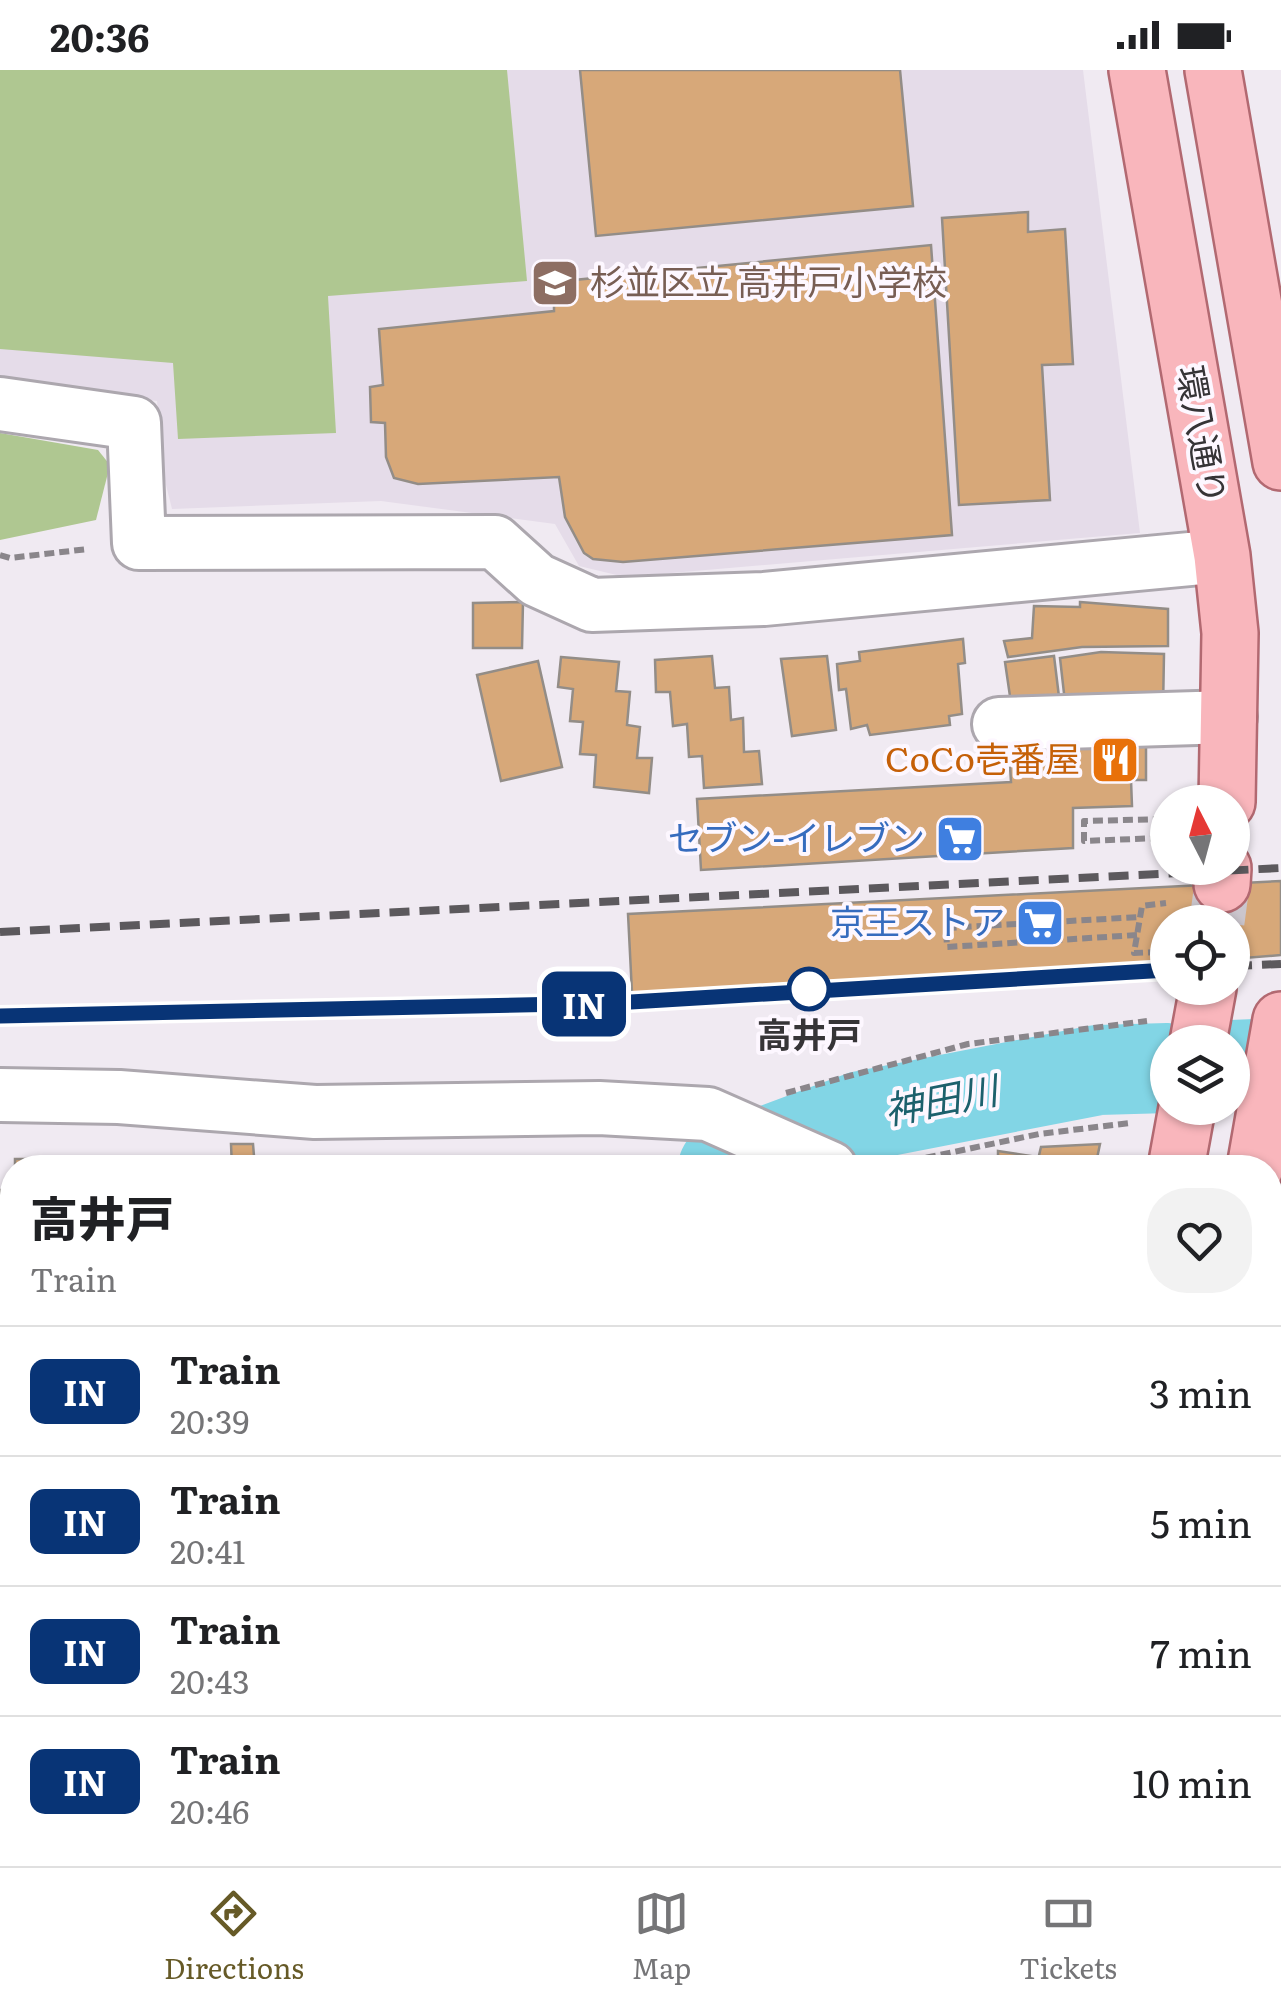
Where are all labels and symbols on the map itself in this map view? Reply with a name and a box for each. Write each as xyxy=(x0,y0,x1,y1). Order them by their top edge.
place label: 杉並区立 高井戸小学校 xyxy=(590,254,947,306)
school or university icon: 杉並区立 高井戸小学校 xyxy=(529,257,581,309)
street label: 環八通り xyxy=(1166,361,1242,508)
place label: CoCo壱番屋 xyxy=(885,731,1080,783)
restaurant icon: CoCo壱番屋 xyxy=(1089,734,1141,786)
north arrow xyxy=(1150,785,1250,885)
place label: セブン-イレブン xyxy=(668,810,925,862)
supermarket icon: セブン-イレブン xyxy=(934,813,986,865)
place label: 京王ストア xyxy=(830,894,1005,946)
supermarket icon: 京王ストア xyxy=(1014,897,1066,949)
marker: 高井戸 xyxy=(788,968,830,1010)
line badge: IN xyxy=(539,972,629,1036)
place label: 高井戸 xyxy=(756,1007,862,1059)
water label: 神田川 xyxy=(879,1058,1006,1136)

